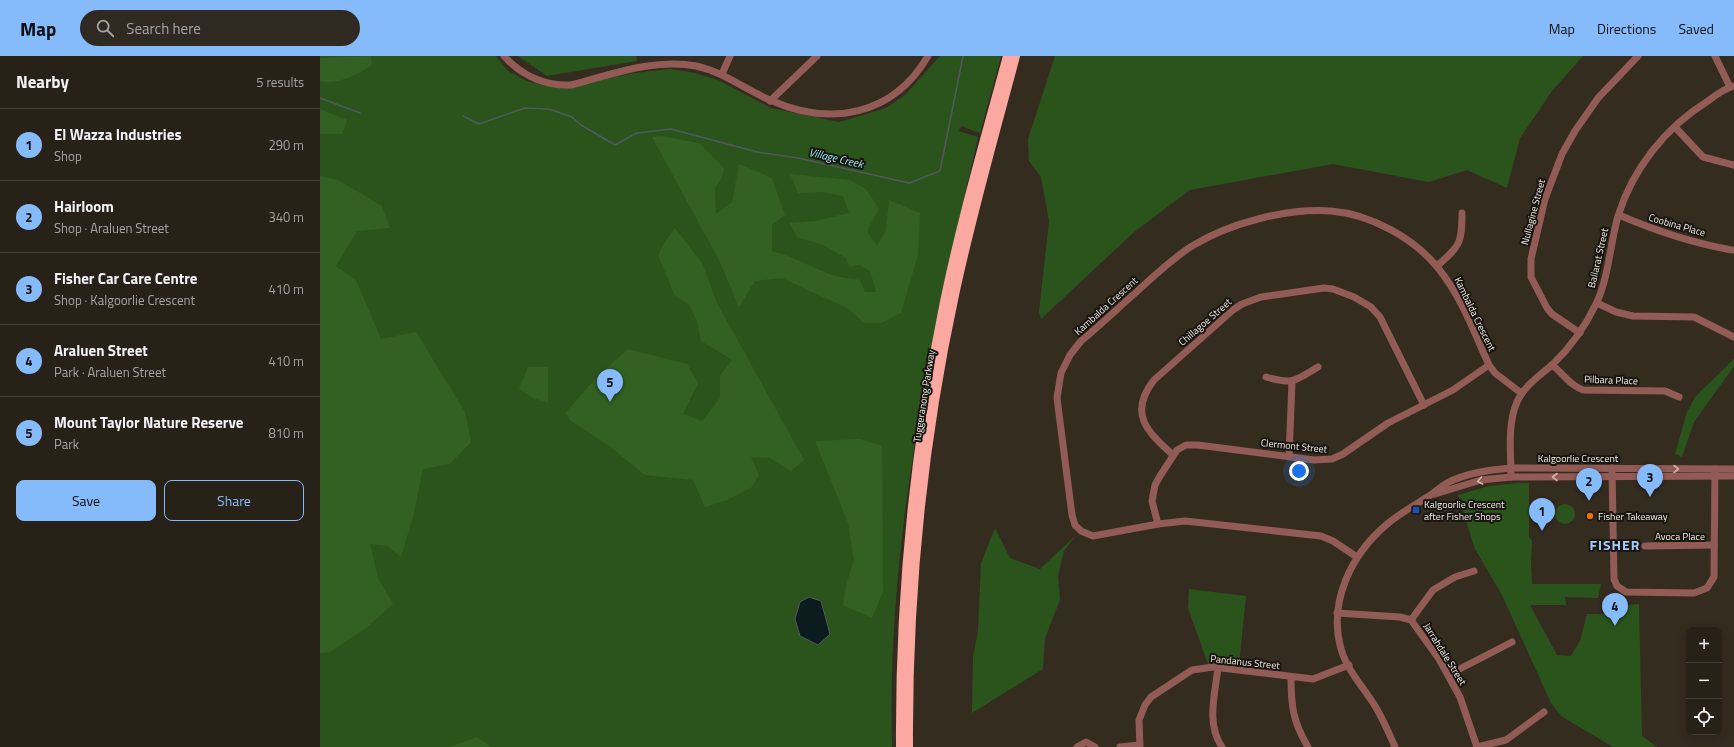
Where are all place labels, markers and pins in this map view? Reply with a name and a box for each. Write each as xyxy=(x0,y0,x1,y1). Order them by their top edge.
pin: 5 xyxy=(597,369,623,402)
pin: 3 xyxy=(1637,464,1663,497)
pin: 2 xyxy=(1576,468,1602,501)
place label: Kalgoorlie Crescent after Fisher Shops xyxy=(1424,497,1505,524)
pin: 1 xyxy=(1529,498,1555,531)
marker: Kalgoorlie Crescent after Fisher Shops xyxy=(1411,505,1421,515)
place label: Fisher Takeaway xyxy=(1598,509,1668,524)
marker: Fisher Takeaway xyxy=(1585,511,1595,521)
pin: 4 xyxy=(1602,593,1628,626)

